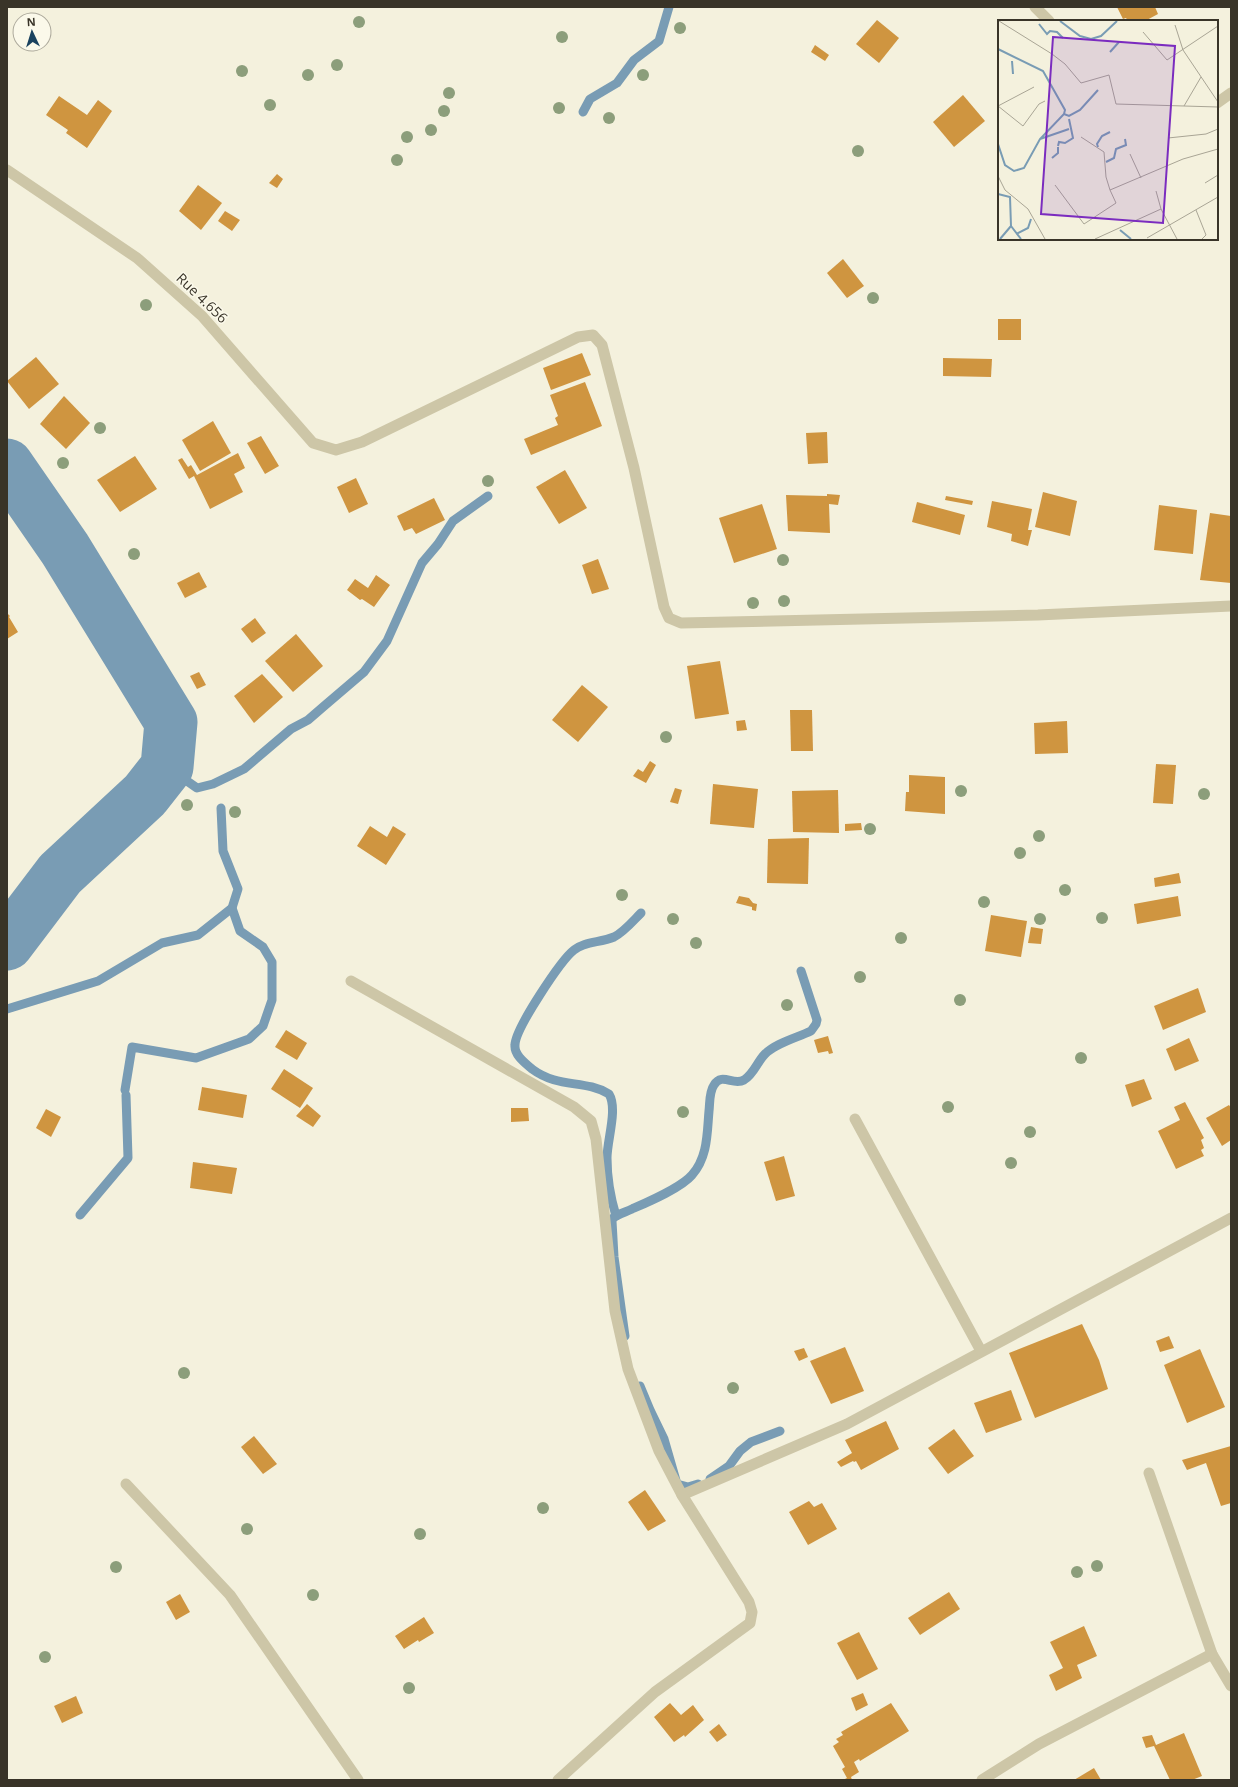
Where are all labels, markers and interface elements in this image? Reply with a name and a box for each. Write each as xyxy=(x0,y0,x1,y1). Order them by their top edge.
north arrow xyxy=(12,12,52,52)
text: N xyxy=(26,14,36,29)
inset map xyxy=(998,20,1218,240)
street label: Rue 4.656 xyxy=(173,268,232,327)

